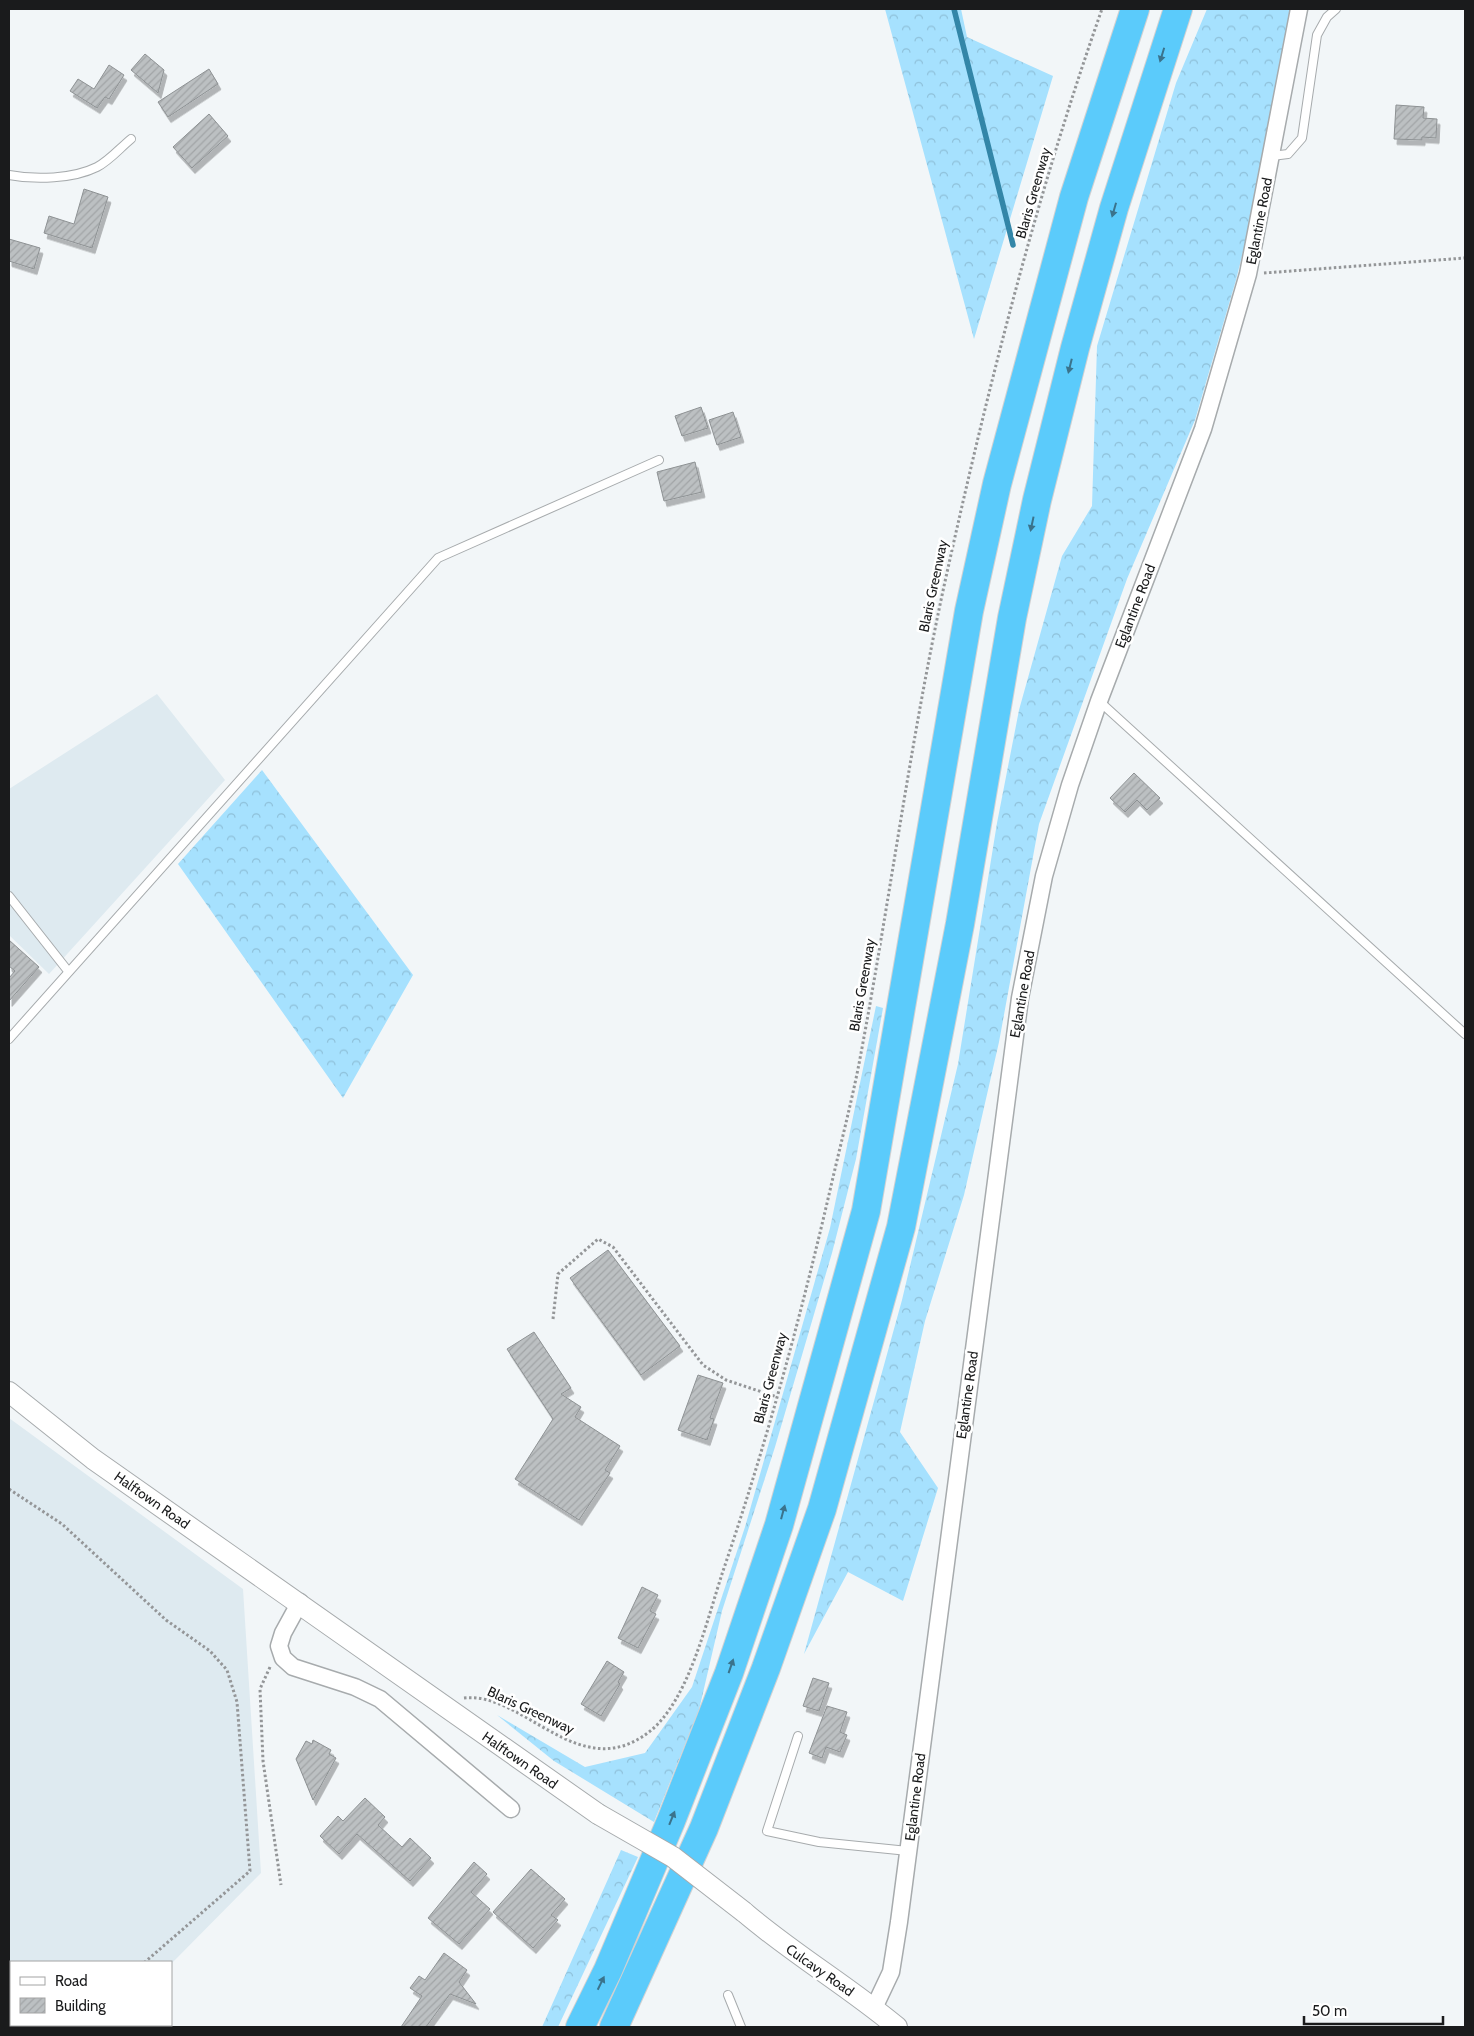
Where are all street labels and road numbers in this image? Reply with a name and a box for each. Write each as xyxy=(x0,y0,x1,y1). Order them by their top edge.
street label: Blaris Greenway xyxy=(1011,145,1055,241)
street label: Eglantine Road xyxy=(1242,176,1276,266)
street label: Blaris Greenway xyxy=(914,538,952,634)
street label: Eglantine Road xyxy=(1111,561,1159,651)
street label: Blaris Greenway xyxy=(845,937,879,1033)
street label: Eglantine Road xyxy=(1005,949,1039,1039)
street label: Blaris Greenway xyxy=(749,1330,791,1426)
street label: Eglantine Road xyxy=(952,1350,982,1440)
street label: Halftown Road xyxy=(111,1467,193,1533)
street label: Blaris Greenway xyxy=(485,1682,577,1738)
street label: Halftown Road xyxy=(479,1727,561,1793)
street label: Eglantine Road xyxy=(901,1752,929,1842)
street label: Culcavy Road xyxy=(782,1940,858,2000)

